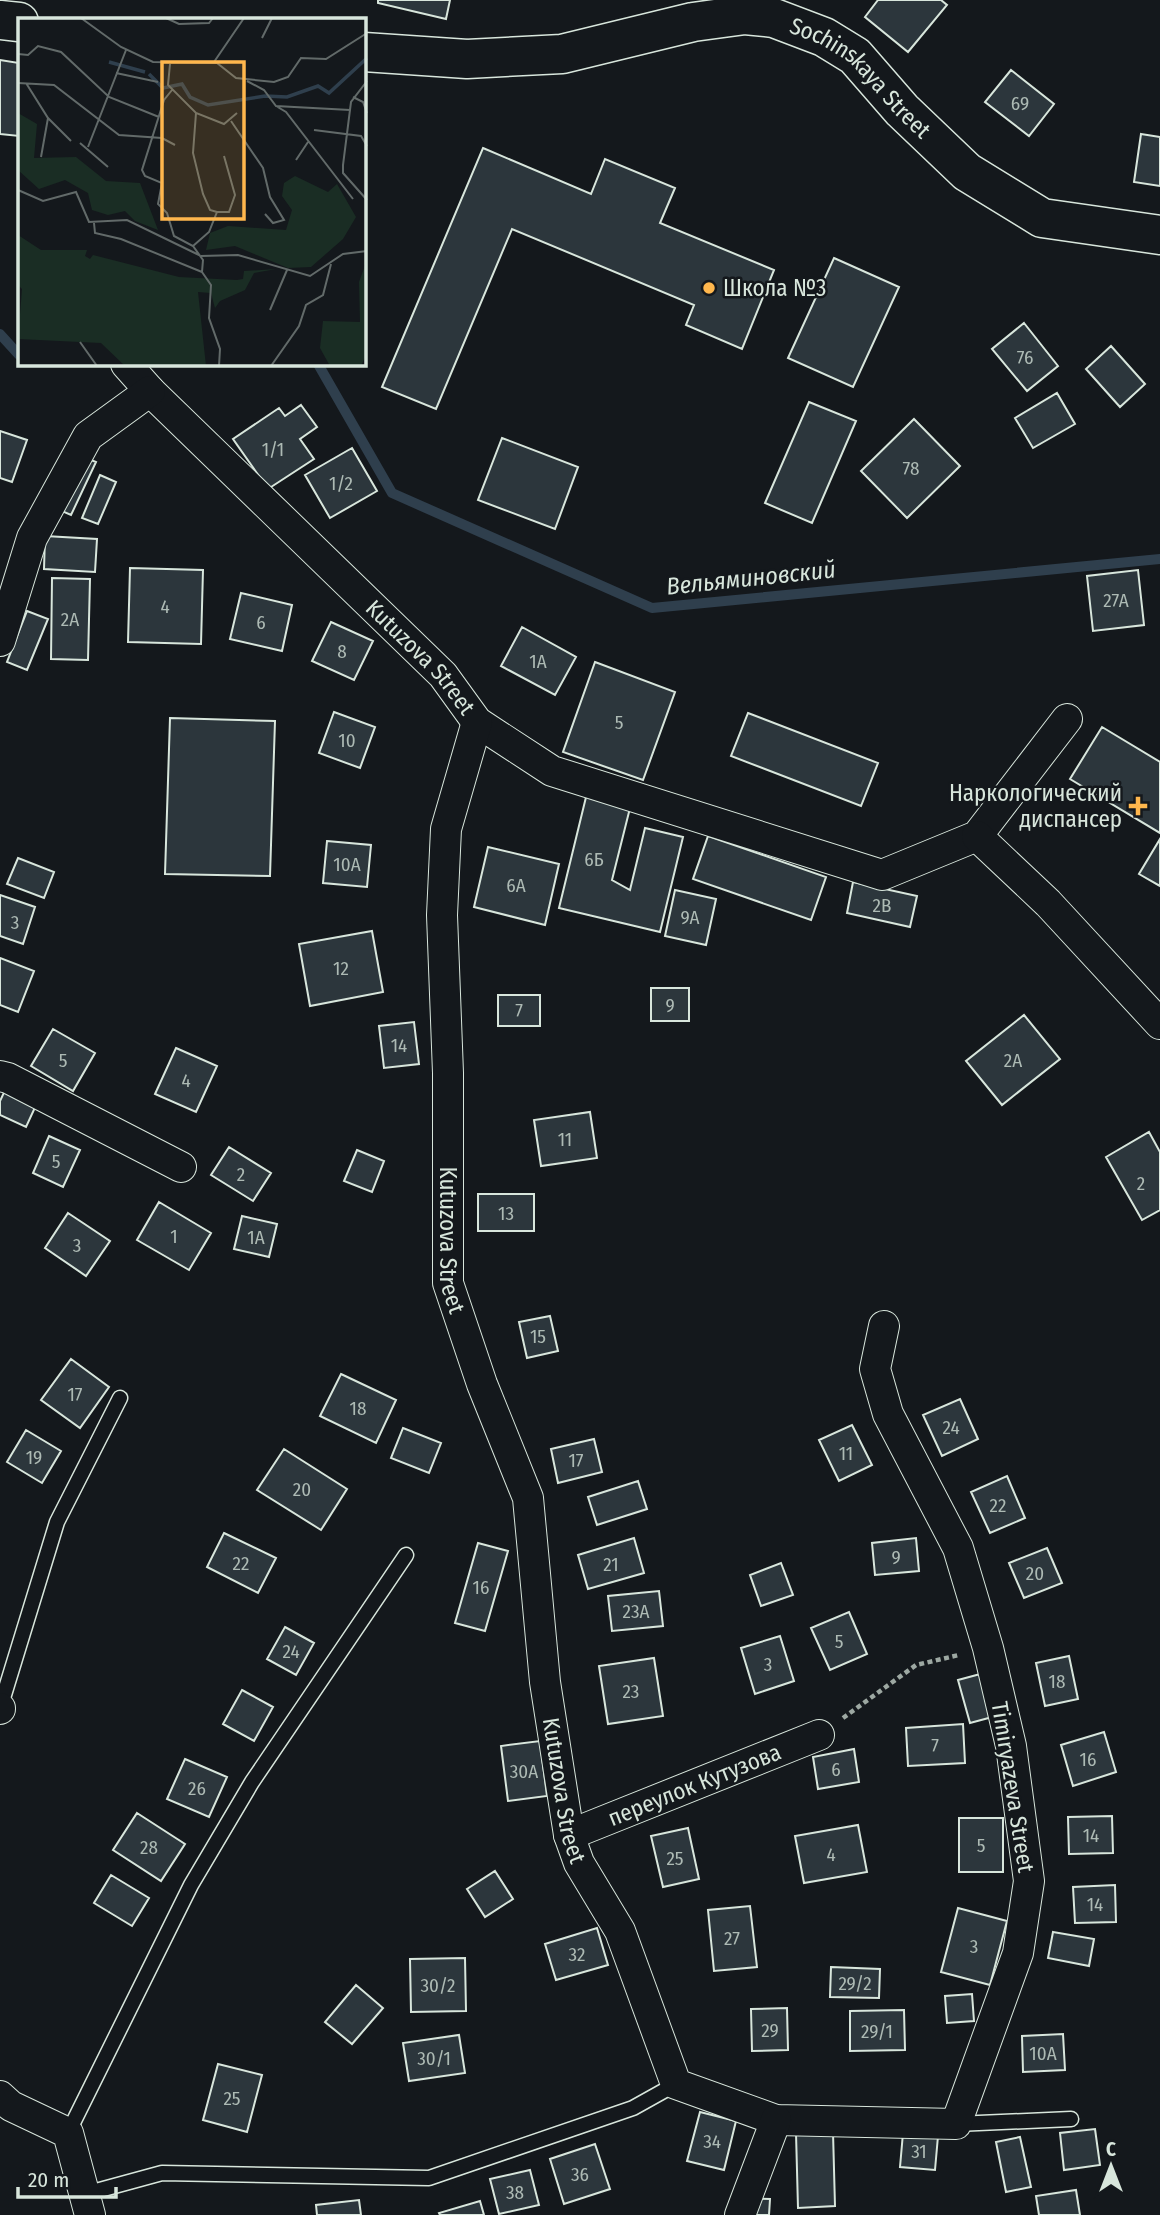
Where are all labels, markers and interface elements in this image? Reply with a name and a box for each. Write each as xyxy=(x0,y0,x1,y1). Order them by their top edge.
street label: Sochinskaya Street xyxy=(786,11,937,144)
inset map xyxy=(18,18,366,366)
house number: 69 xyxy=(1011,92,1029,115)
place label: Школа №3 xyxy=(723,274,826,302)
marker: Школа №3 xyxy=(701,280,717,296)
house number: 76 xyxy=(1017,346,1033,369)
house number: 1/1 xyxy=(262,438,284,461)
house number: 78 xyxy=(903,457,919,480)
house number: 1/2 xyxy=(329,472,353,495)
water label: Вельяминовский xyxy=(665,555,837,601)
house number: 27А xyxy=(1103,589,1129,612)
street label: Kutuzova Street xyxy=(360,594,481,721)
house number: 4 xyxy=(160,595,170,618)
house number: 2А xyxy=(61,608,79,631)
house number: 6 xyxy=(256,611,266,634)
house number: 8 xyxy=(337,640,347,663)
house number: 1А xyxy=(529,650,547,673)
house number: 5 xyxy=(615,711,623,734)
house number: 10 xyxy=(338,729,356,752)
place label: Наркологический диспансер xyxy=(949,779,1122,833)
marker: Наркологический диспансер xyxy=(1128,796,1148,816)
house number: 6Б xyxy=(584,848,604,871)
house number: 10А xyxy=(333,853,361,876)
house number: 6А xyxy=(506,874,526,897)
house number: 2В xyxy=(873,894,891,917)
house number: 9А xyxy=(680,906,700,929)
house number: 3 xyxy=(11,911,19,934)
house number: 12 xyxy=(333,957,349,980)
house number: 9 xyxy=(665,994,675,1017)
house number: 7 xyxy=(515,999,523,1022)
house number: 14 xyxy=(391,1034,407,1057)
house number: 5 xyxy=(59,1049,67,1072)
house number: 2А xyxy=(1004,1049,1022,1072)
house number: 4 xyxy=(181,1069,191,1092)
house number: 11 xyxy=(558,1128,572,1151)
house number: 5 xyxy=(52,1150,60,1173)
house number: 2 xyxy=(237,1163,245,1186)
street label: Kutuzova Street xyxy=(434,1167,471,1318)
house number: 2 xyxy=(1137,1172,1145,1195)
house number: 13 xyxy=(498,1202,514,1225)
house number: 1 xyxy=(170,1225,178,1248)
house number: 1А xyxy=(247,1226,265,1249)
house number: 3 xyxy=(73,1234,81,1257)
house number: 15 xyxy=(530,1325,546,1348)
house number: 17 xyxy=(67,1383,83,1406)
house number: 18 xyxy=(350,1397,366,1420)
house number: 24 xyxy=(942,1416,960,1439)
house number: 11 xyxy=(839,1442,853,1465)
house number: 19 xyxy=(26,1446,42,1469)
house number: 17 xyxy=(568,1449,584,1472)
house number: 20 xyxy=(293,1478,311,1501)
house number: 22 xyxy=(990,1494,1006,1517)
house number: 9 xyxy=(891,1546,901,1569)
house number: 22 xyxy=(233,1552,249,1575)
house number: 21 xyxy=(603,1553,619,1576)
house number: 20 xyxy=(1026,1562,1044,1585)
house number: 16 xyxy=(473,1576,489,1599)
house number: 23А xyxy=(623,1600,649,1623)
house number: 5 xyxy=(835,1630,843,1653)
house number: 24 xyxy=(282,1640,300,1663)
house number: 3 xyxy=(764,1653,772,1676)
house number: 18 xyxy=(1049,1670,1065,1693)
house number: 23 xyxy=(623,1680,639,1703)
street label: Timiryazeva Street xyxy=(986,1700,1040,1875)
street label: Kutuzova Street xyxy=(537,1716,592,1868)
house number: 7 xyxy=(931,1734,939,1757)
street label: переулок Кутузова xyxy=(604,1738,785,1832)
house number: 16 xyxy=(1080,1748,1096,1771)
house number: 6 xyxy=(831,1758,841,1781)
house number: 30А xyxy=(510,1760,538,1783)
house number: 26 xyxy=(188,1777,206,1800)
house number: 14 xyxy=(1083,1824,1099,1847)
house number: 5 xyxy=(977,1834,985,1857)
house number: 28 xyxy=(140,1836,158,1859)
house number: 4 xyxy=(826,1843,836,1866)
house number: 25 xyxy=(666,1847,684,1870)
house number: 14 xyxy=(1087,1893,1103,1916)
house number: 27 xyxy=(724,1927,740,1950)
house number: 3 xyxy=(970,1935,978,1958)
house number: 32 xyxy=(569,1943,585,1966)
house number: 29/2 xyxy=(838,1972,872,1995)
house number: 30/2 xyxy=(421,1974,455,1997)
house number: 29 xyxy=(761,2019,779,2042)
house number: 29/1 xyxy=(861,2020,893,2043)
house number: 10А xyxy=(1029,2042,1057,2065)
house number: 30/1 xyxy=(417,2047,451,2070)
house number: 25 xyxy=(223,2087,241,2110)
house number: 34 xyxy=(703,2130,721,2153)
north arrow xyxy=(1076,2131,1146,2201)
text: С xyxy=(1106,2138,1116,2161)
house number: 31 xyxy=(911,2140,927,2163)
scale bar xyxy=(18,2156,116,2200)
house number: 36 xyxy=(571,2163,589,2186)
text: 20 m xyxy=(28,2167,69,2193)
house number: 38 xyxy=(506,2181,524,2204)

